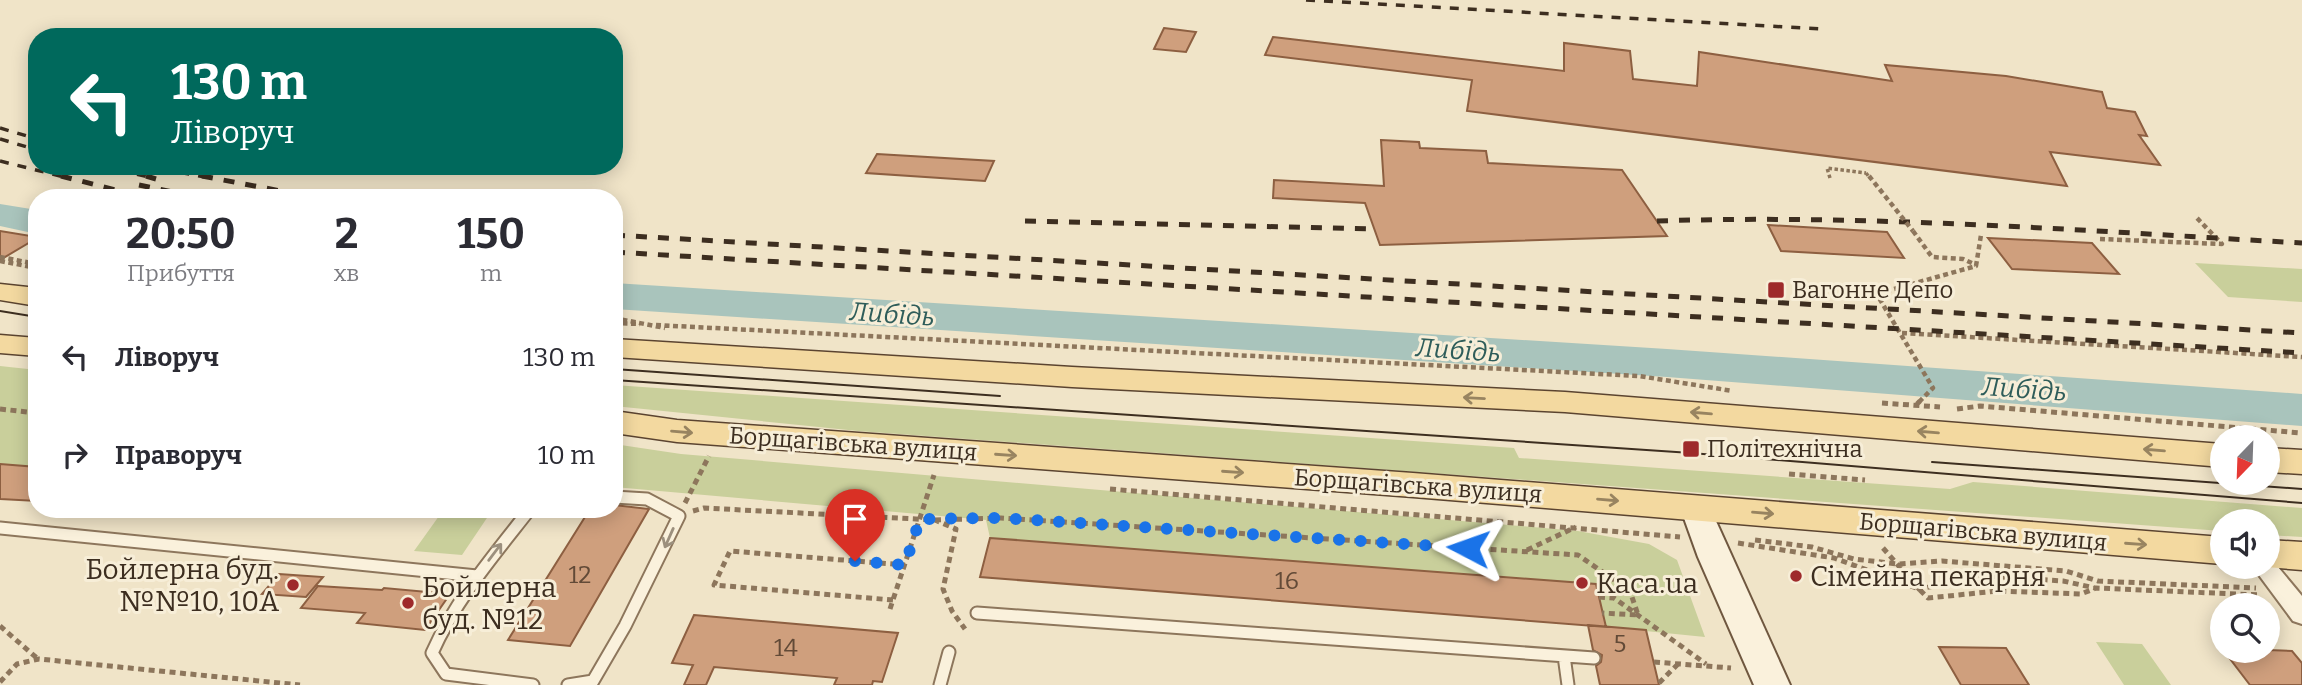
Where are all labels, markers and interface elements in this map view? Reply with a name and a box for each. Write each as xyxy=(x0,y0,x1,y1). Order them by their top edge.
text: 130 m xyxy=(171,53,307,112)
icon: left xyxy=(56,56,147,147)
text: Ліворуч xyxy=(171,113,294,151)
text: 20:50 xyxy=(126,209,236,259)
text: 2 xyxy=(335,209,358,259)
text: 150 xyxy=(457,209,525,259)
text: Прибуття xyxy=(127,259,235,287)
text: хв xyxy=(334,259,359,287)
text: m xyxy=(480,259,502,287)
place label: Вагонне Депо xyxy=(1792,276,1953,304)
marker: Вагонне Депо xyxy=(1766,280,1786,300)
water label: Либідь xyxy=(848,296,935,333)
water label: Либідь xyxy=(1414,332,1501,369)
icon: left xyxy=(56,338,94,376)
text: Ліворуч xyxy=(115,342,219,373)
text: 130 m xyxy=(523,342,595,373)
water label: Либідь xyxy=(1980,371,2067,408)
one-way arrow xyxy=(1463,391,1486,404)
one-way arrow xyxy=(1690,406,1713,419)
street label: Борщагівська вулиця xyxy=(728,421,978,467)
one-way arrow xyxy=(670,425,693,438)
one-way arrow xyxy=(1917,425,1940,438)
north arrow xyxy=(2210,425,2280,495)
map controls xyxy=(2210,425,2280,663)
place label: Політехнічна xyxy=(1707,435,1863,463)
icon: right xyxy=(56,436,94,474)
marker: Політехнічна xyxy=(1681,439,1701,459)
text: Праворуч xyxy=(115,440,242,471)
text: 10 m xyxy=(538,440,595,471)
one-way arrow xyxy=(2144,443,2166,456)
one-way arrow xyxy=(995,449,1017,462)
street label: Борщагівська вулиця xyxy=(1293,463,1543,509)
one-way arrow xyxy=(1222,466,1244,479)
pin xyxy=(825,489,885,561)
one-way arrow xyxy=(1596,494,1618,507)
icon: arrive xyxy=(836,500,874,538)
one-way arrow xyxy=(1751,507,1774,520)
street label: Борщагівська вулиця xyxy=(1858,507,2108,557)
button: sound xyxy=(2210,509,2280,579)
position arrow xyxy=(1431,511,1505,585)
one-way arrow xyxy=(662,527,675,548)
one-way arrow xyxy=(2124,538,2147,551)
one-way arrow xyxy=(488,543,503,562)
place label: Бойлерна буд. №№10, 10А xyxy=(85,553,279,618)
place label: Сімейна пекарня xyxy=(1810,560,2045,593)
house number: 12 xyxy=(569,561,591,589)
house number: 16 xyxy=(1275,567,1299,595)
place label: Каса.ua xyxy=(1596,567,1698,600)
marker: Сімейна пекарня xyxy=(1788,568,1804,584)
place label: Бойлерна буд. №12 xyxy=(422,571,556,636)
marker: Каса.ua xyxy=(1574,575,1590,591)
marker: Бойлерна буд. №№10, 10А xyxy=(285,577,301,593)
button: search xyxy=(2210,593,2280,663)
marker: Бойлерна буд. №12 xyxy=(400,595,416,611)
house number: 5 xyxy=(1614,630,1626,658)
house number: 14 xyxy=(774,634,798,662)

